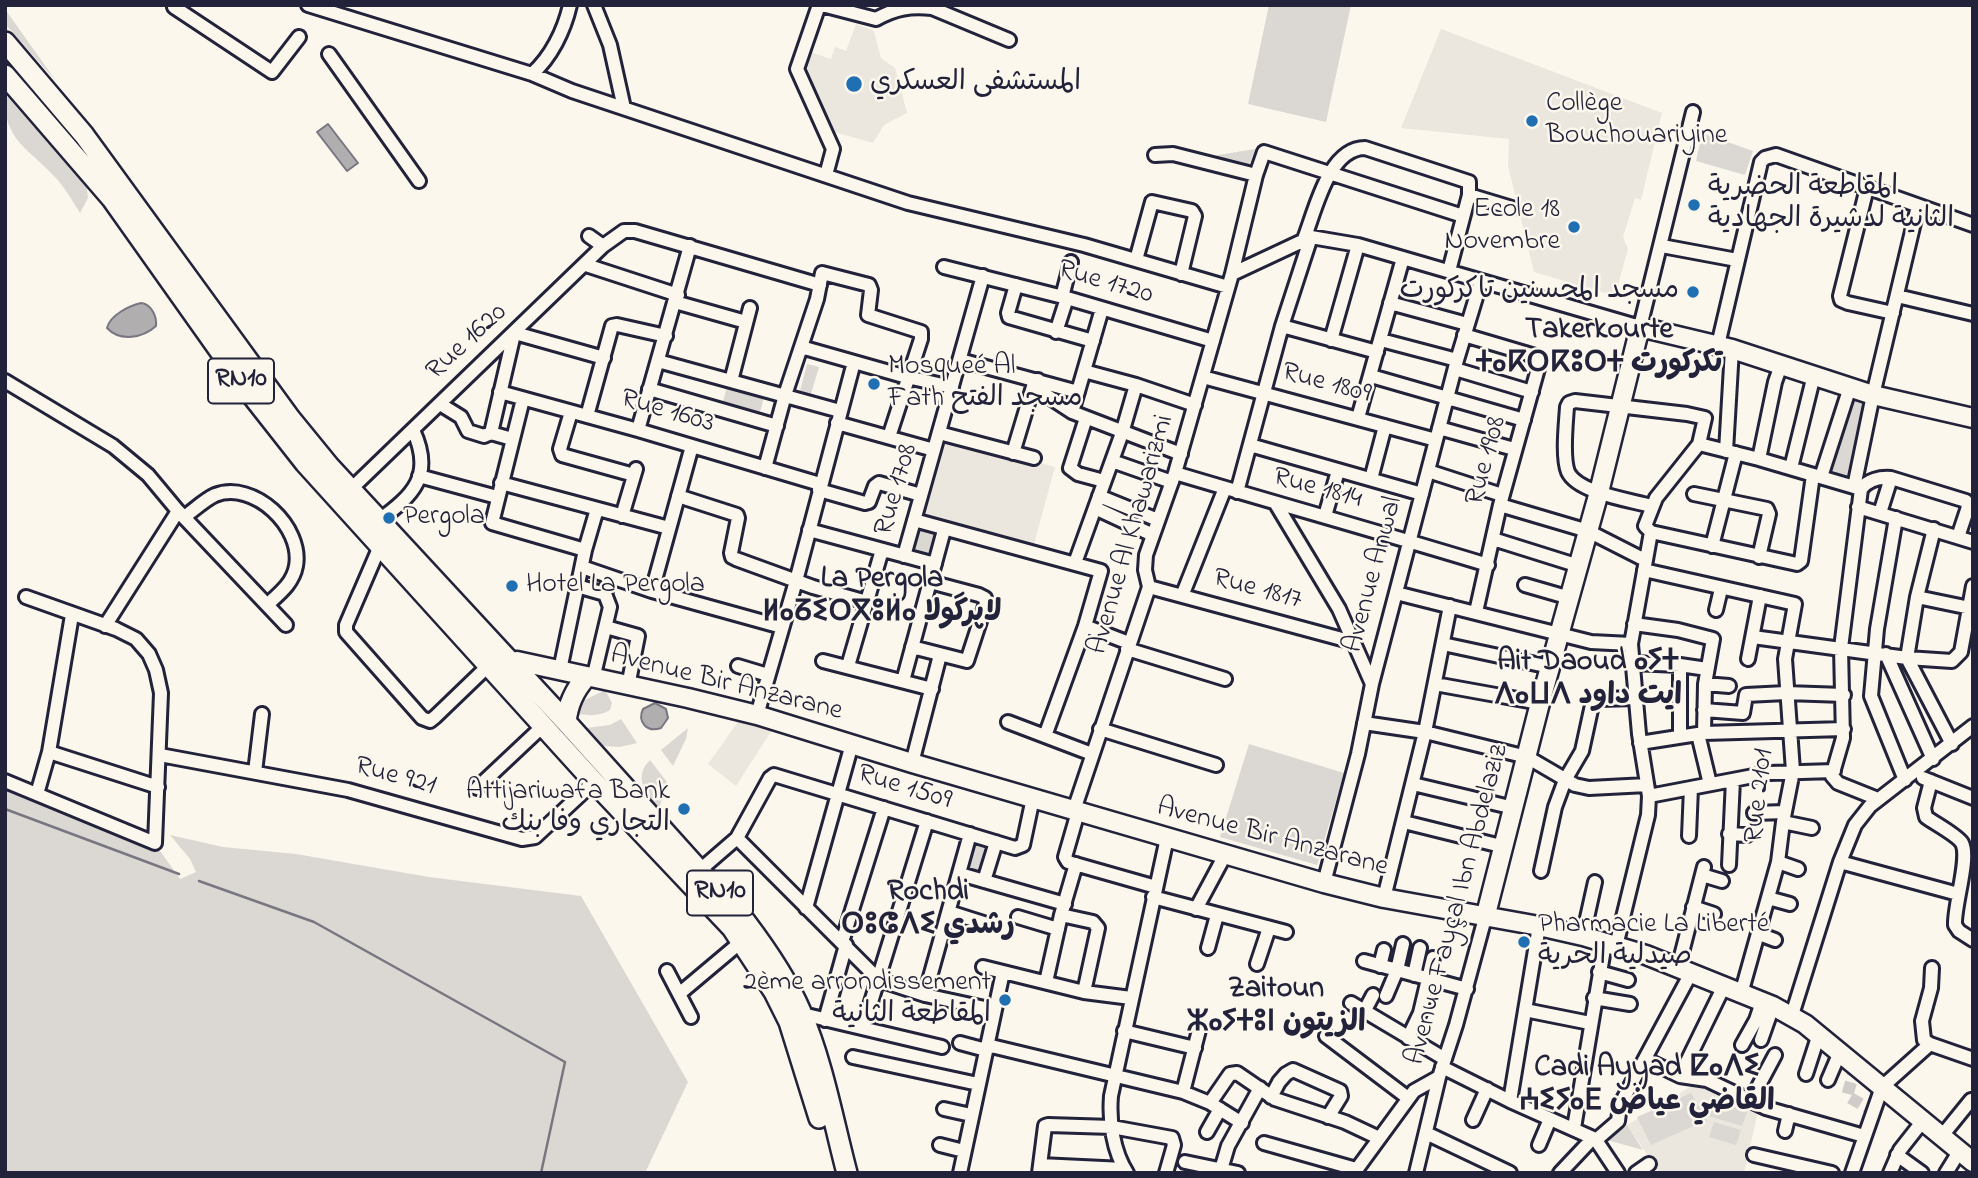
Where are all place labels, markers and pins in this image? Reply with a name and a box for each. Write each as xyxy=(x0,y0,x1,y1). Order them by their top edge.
place label: المستشفى العسكري xyxy=(870,67,1081,101)
marker: المستشفى العسكري xyxy=(844,74,864,94)
place label: Collège Bouchouariyine xyxy=(1546,88,1727,154)
marker: Collège Bouchouariyine xyxy=(1524,113,1540,129)
place label: المقاطعة الحضرية الثانية لدشيرة الجهادية xyxy=(1708,172,1954,238)
place label: Ecole 18 Novembre xyxy=(1445,194,1560,260)
marker: المقاطعة الحضرية الثانية لدشيرة الجهادية xyxy=(1686,197,1702,213)
marker: Ecole 18 Novembre xyxy=(1566,219,1582,235)
place label: مسجد المحسنين تاكركورت xyxy=(1400,275,1679,309)
marker: مسجد المحسنين تاكركورت xyxy=(1685,284,1701,300)
place label: Mosqueé Al Fath مسجد الفتح xyxy=(888,351,1082,417)
marker: Mosqueé Al Fath مسجد الفتح xyxy=(866,376,882,392)
place label: Pergola xyxy=(403,501,485,535)
marker: Pergola xyxy=(381,510,397,526)
place label: Hotel La Pergola xyxy=(526,569,705,603)
marker: Hotel La Pergola xyxy=(504,578,520,594)
place label: Attijariwafa Bank التجاري وفا بنك xyxy=(466,776,670,842)
marker: Attijariwafa Bank التجاري وفا بنك xyxy=(676,801,692,817)
place label: Pharmacie La Liberté صيدلية الحرية xyxy=(1538,909,1769,975)
marker: Pharmacie La Liberté صيدلية الحرية xyxy=(1516,934,1532,950)
place label: 2ème arrondissement المقاطعة الثانية xyxy=(743,967,991,1033)
marker: 2ème arrondissement المقاطعة الثانية xyxy=(997,992,1013,1008)

